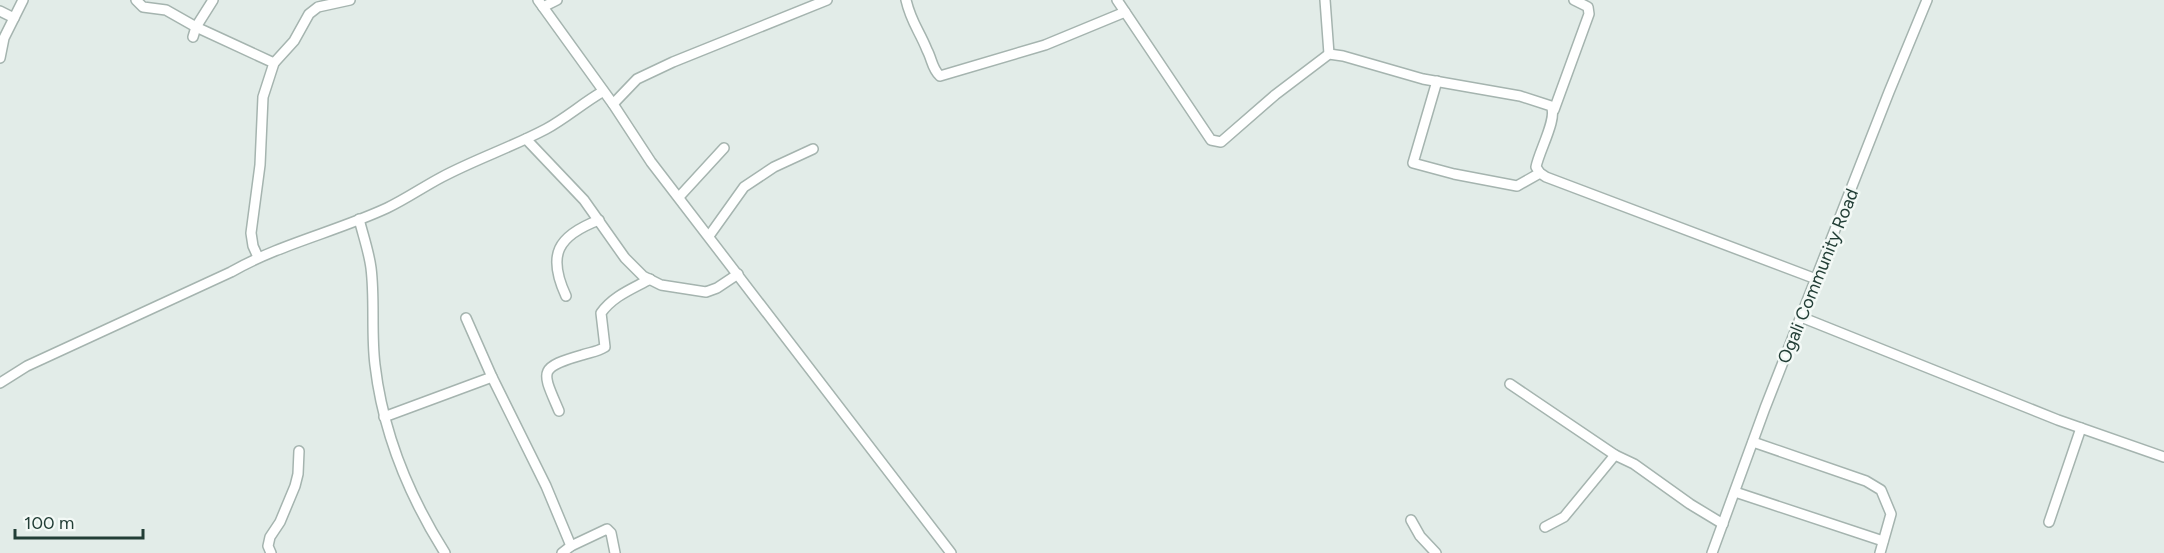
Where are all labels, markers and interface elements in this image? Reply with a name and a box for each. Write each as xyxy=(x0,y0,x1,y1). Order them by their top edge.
street label: Ogali Community Road xyxy=(1773,185,1863,367)
scale bar xyxy=(15,502,142,540)
text: 100 m xyxy=(24,512,74,534)

